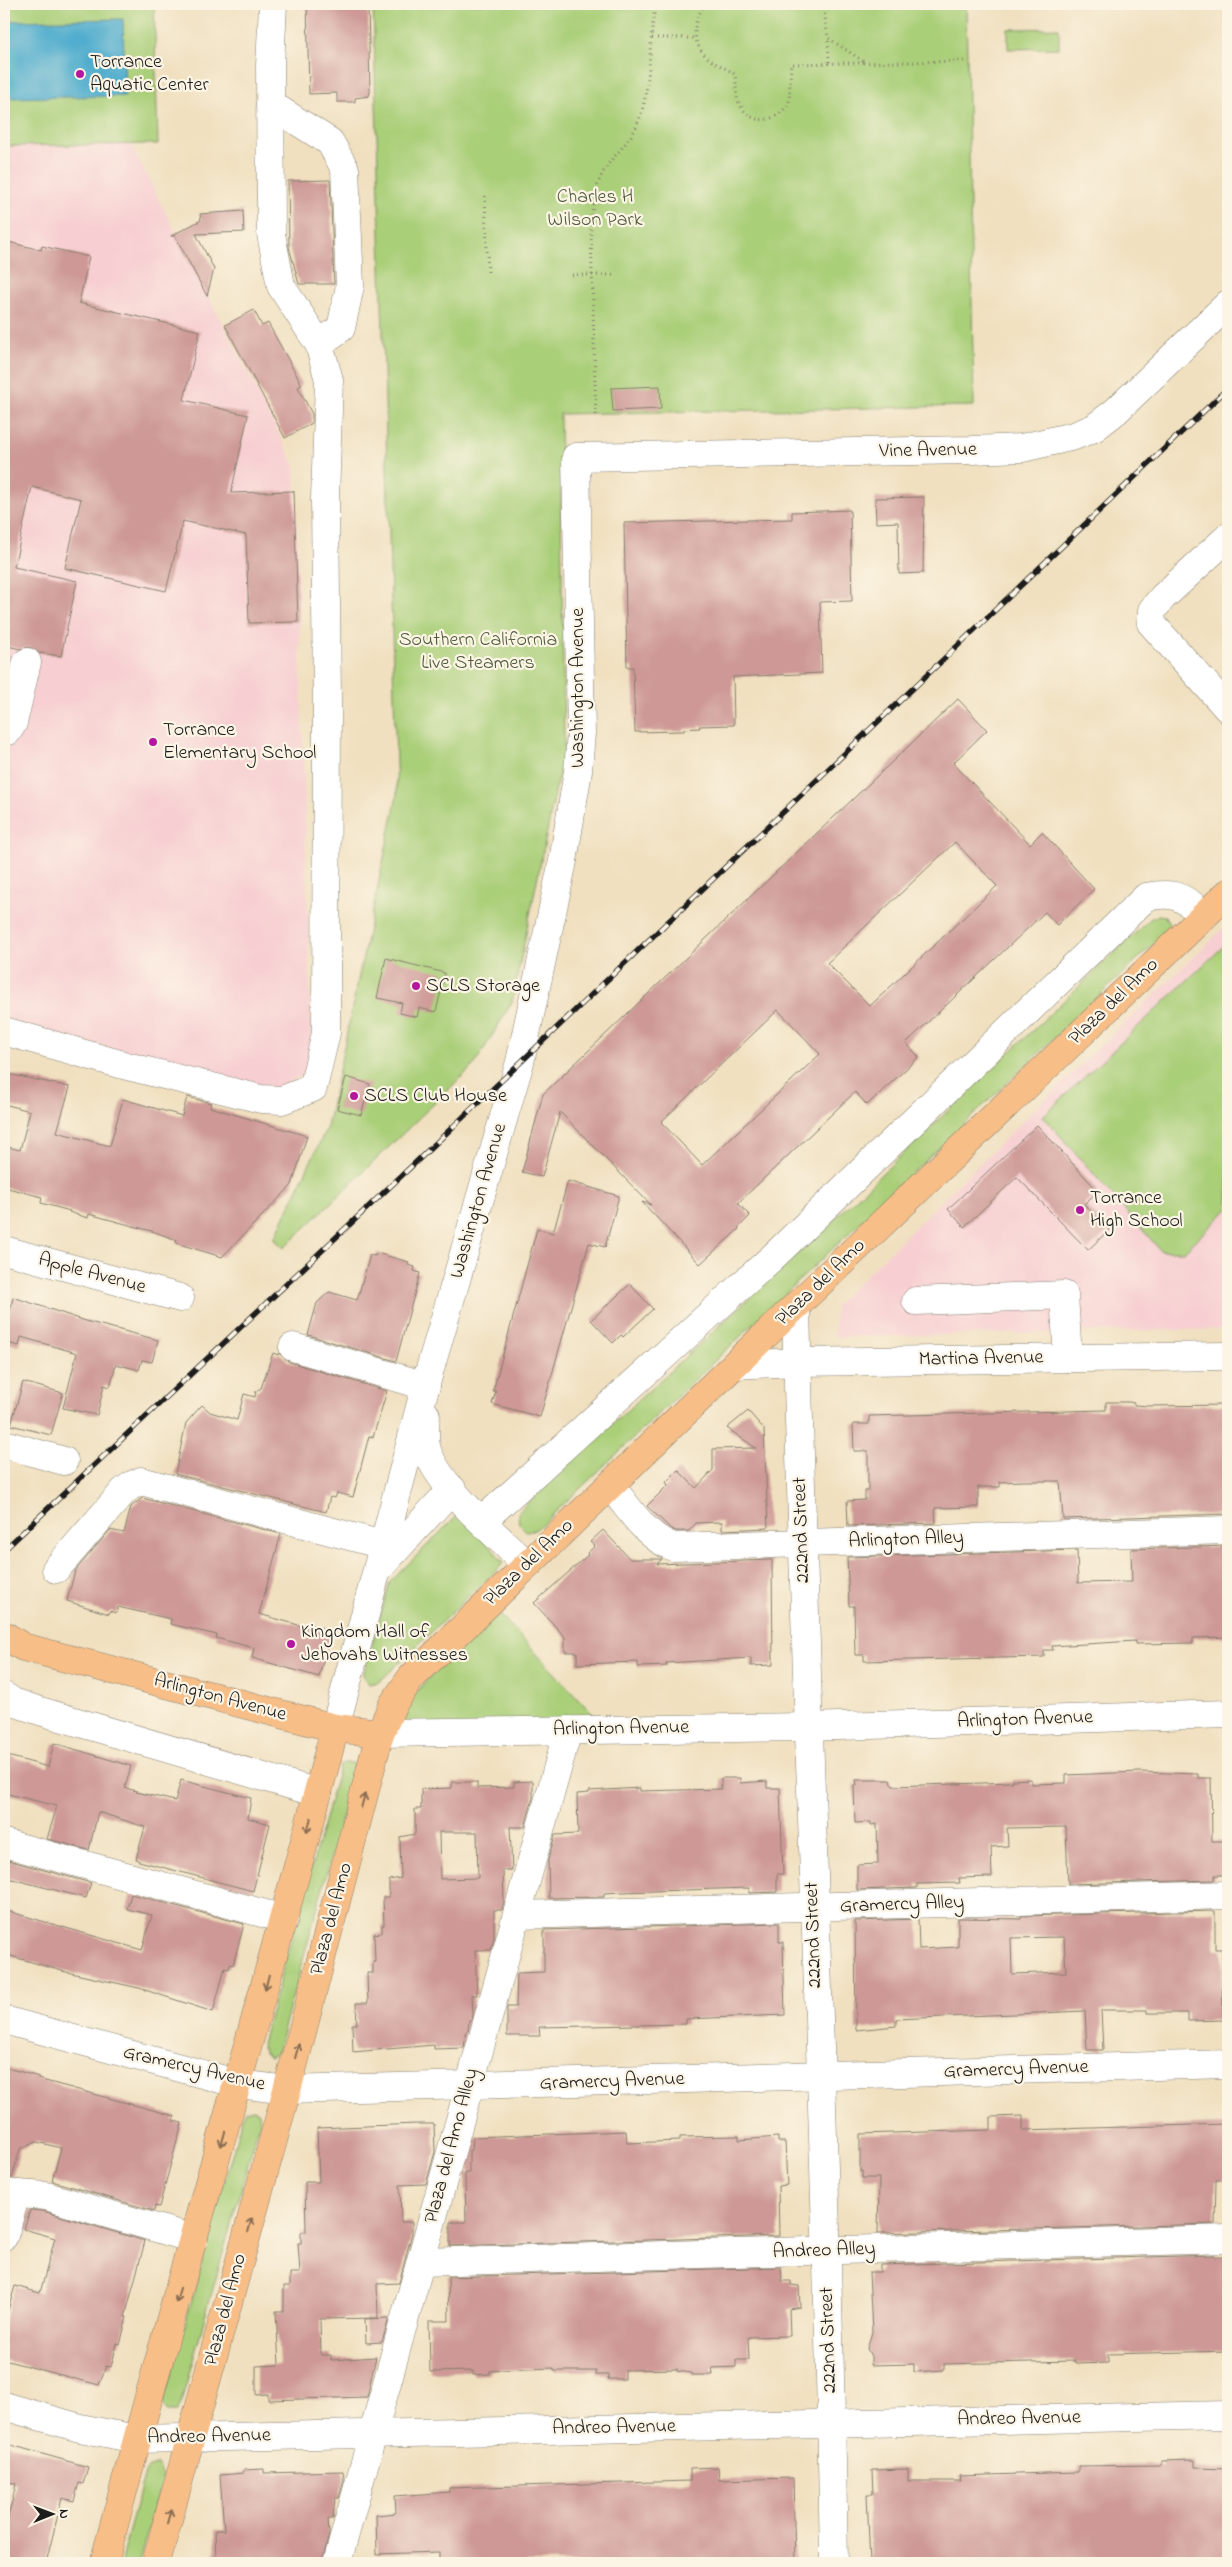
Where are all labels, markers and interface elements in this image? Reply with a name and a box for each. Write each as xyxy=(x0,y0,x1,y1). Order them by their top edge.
place label: Torrance Aquatic Center xyxy=(90,48,209,100)
marker: Torrance Aquatic Center xyxy=(74,68,86,80)
park label: Charles H Wilson Park xyxy=(547,183,643,235)
street label: Vine Avenue xyxy=(878,436,977,466)
street label: Washington Avenue xyxy=(564,608,594,768)
park label: Southern California Live Steamers xyxy=(399,626,557,678)
place label: Torrance Elementary School xyxy=(163,716,316,768)
marker: Torrance Elementary School xyxy=(147,736,159,748)
street label: Plaza del Amo xyxy=(1062,951,1166,1053)
place label: SCLS Storage xyxy=(426,972,540,1002)
marker: SCLS Storage xyxy=(410,980,422,992)
place label: SCLS Club House xyxy=(364,1082,507,1111)
marker: SCLS Club House xyxy=(348,1090,360,1102)
street label: Washington Avenue xyxy=(443,1120,516,1282)
place label: Torrance High School xyxy=(1090,1184,1183,1237)
marker: Torrance High School xyxy=(1074,1204,1086,1216)
street label: Plaza del Amo xyxy=(769,1232,873,1334)
street label: Apple Avenue xyxy=(35,1246,149,1302)
street label: Martina Avenue xyxy=(918,1343,1044,1375)
street label: 222nd Street xyxy=(786,1476,818,1584)
street label: Plaza del Amo xyxy=(477,1512,581,1614)
street label: Arlington Alley xyxy=(848,1523,964,1558)
place label: Kingdom Hall of Jehovahs Witnesses xyxy=(301,1618,468,1670)
marker: Kingdom Hall of Jehovahs Witnesses xyxy=(285,1638,297,1650)
street label: Arlington Avenue xyxy=(150,1666,290,1731)
street label: Arlington Avenue xyxy=(956,1703,1094,1738)
street label: Arlington Avenue xyxy=(553,1713,689,1746)
one-way arrow xyxy=(358,1793,368,1809)
one-way arrow xyxy=(304,1817,314,1833)
street label: Plaza del Amo xyxy=(303,1859,361,1979)
street label: 222nd Street xyxy=(798,1881,830,1989)
street label: Gramercy Alley xyxy=(839,1888,965,1922)
one-way arrow xyxy=(261,1974,271,1990)
street label: Gramercy Avenue xyxy=(120,2039,268,2099)
one-way arrow xyxy=(293,2044,302,2060)
street label: Gramercy Avenue xyxy=(943,2053,1089,2087)
street label: Plaza del Amo Alley xyxy=(417,2065,487,2227)
street label: Gramercy Avenue xyxy=(539,2065,685,2099)
one-way arrow xyxy=(218,2130,228,2146)
one-way arrow xyxy=(245,2217,255,2233)
street label: Andreo Alley xyxy=(772,2235,876,2267)
street label: Plaza del Amo xyxy=(197,2250,255,2370)
one-way arrow xyxy=(173,2286,182,2302)
street label: 222nd Street xyxy=(813,2286,845,2394)
street label: Andreo Avenue xyxy=(957,2403,1081,2435)
street label: Andreo Avenue xyxy=(552,2412,676,2444)
street label: Andreo Avenue xyxy=(147,2421,271,2453)
north arrow xyxy=(28,2490,78,2540)
text: N xyxy=(53,2509,74,2519)
one-way arrow xyxy=(165,2509,174,2525)

